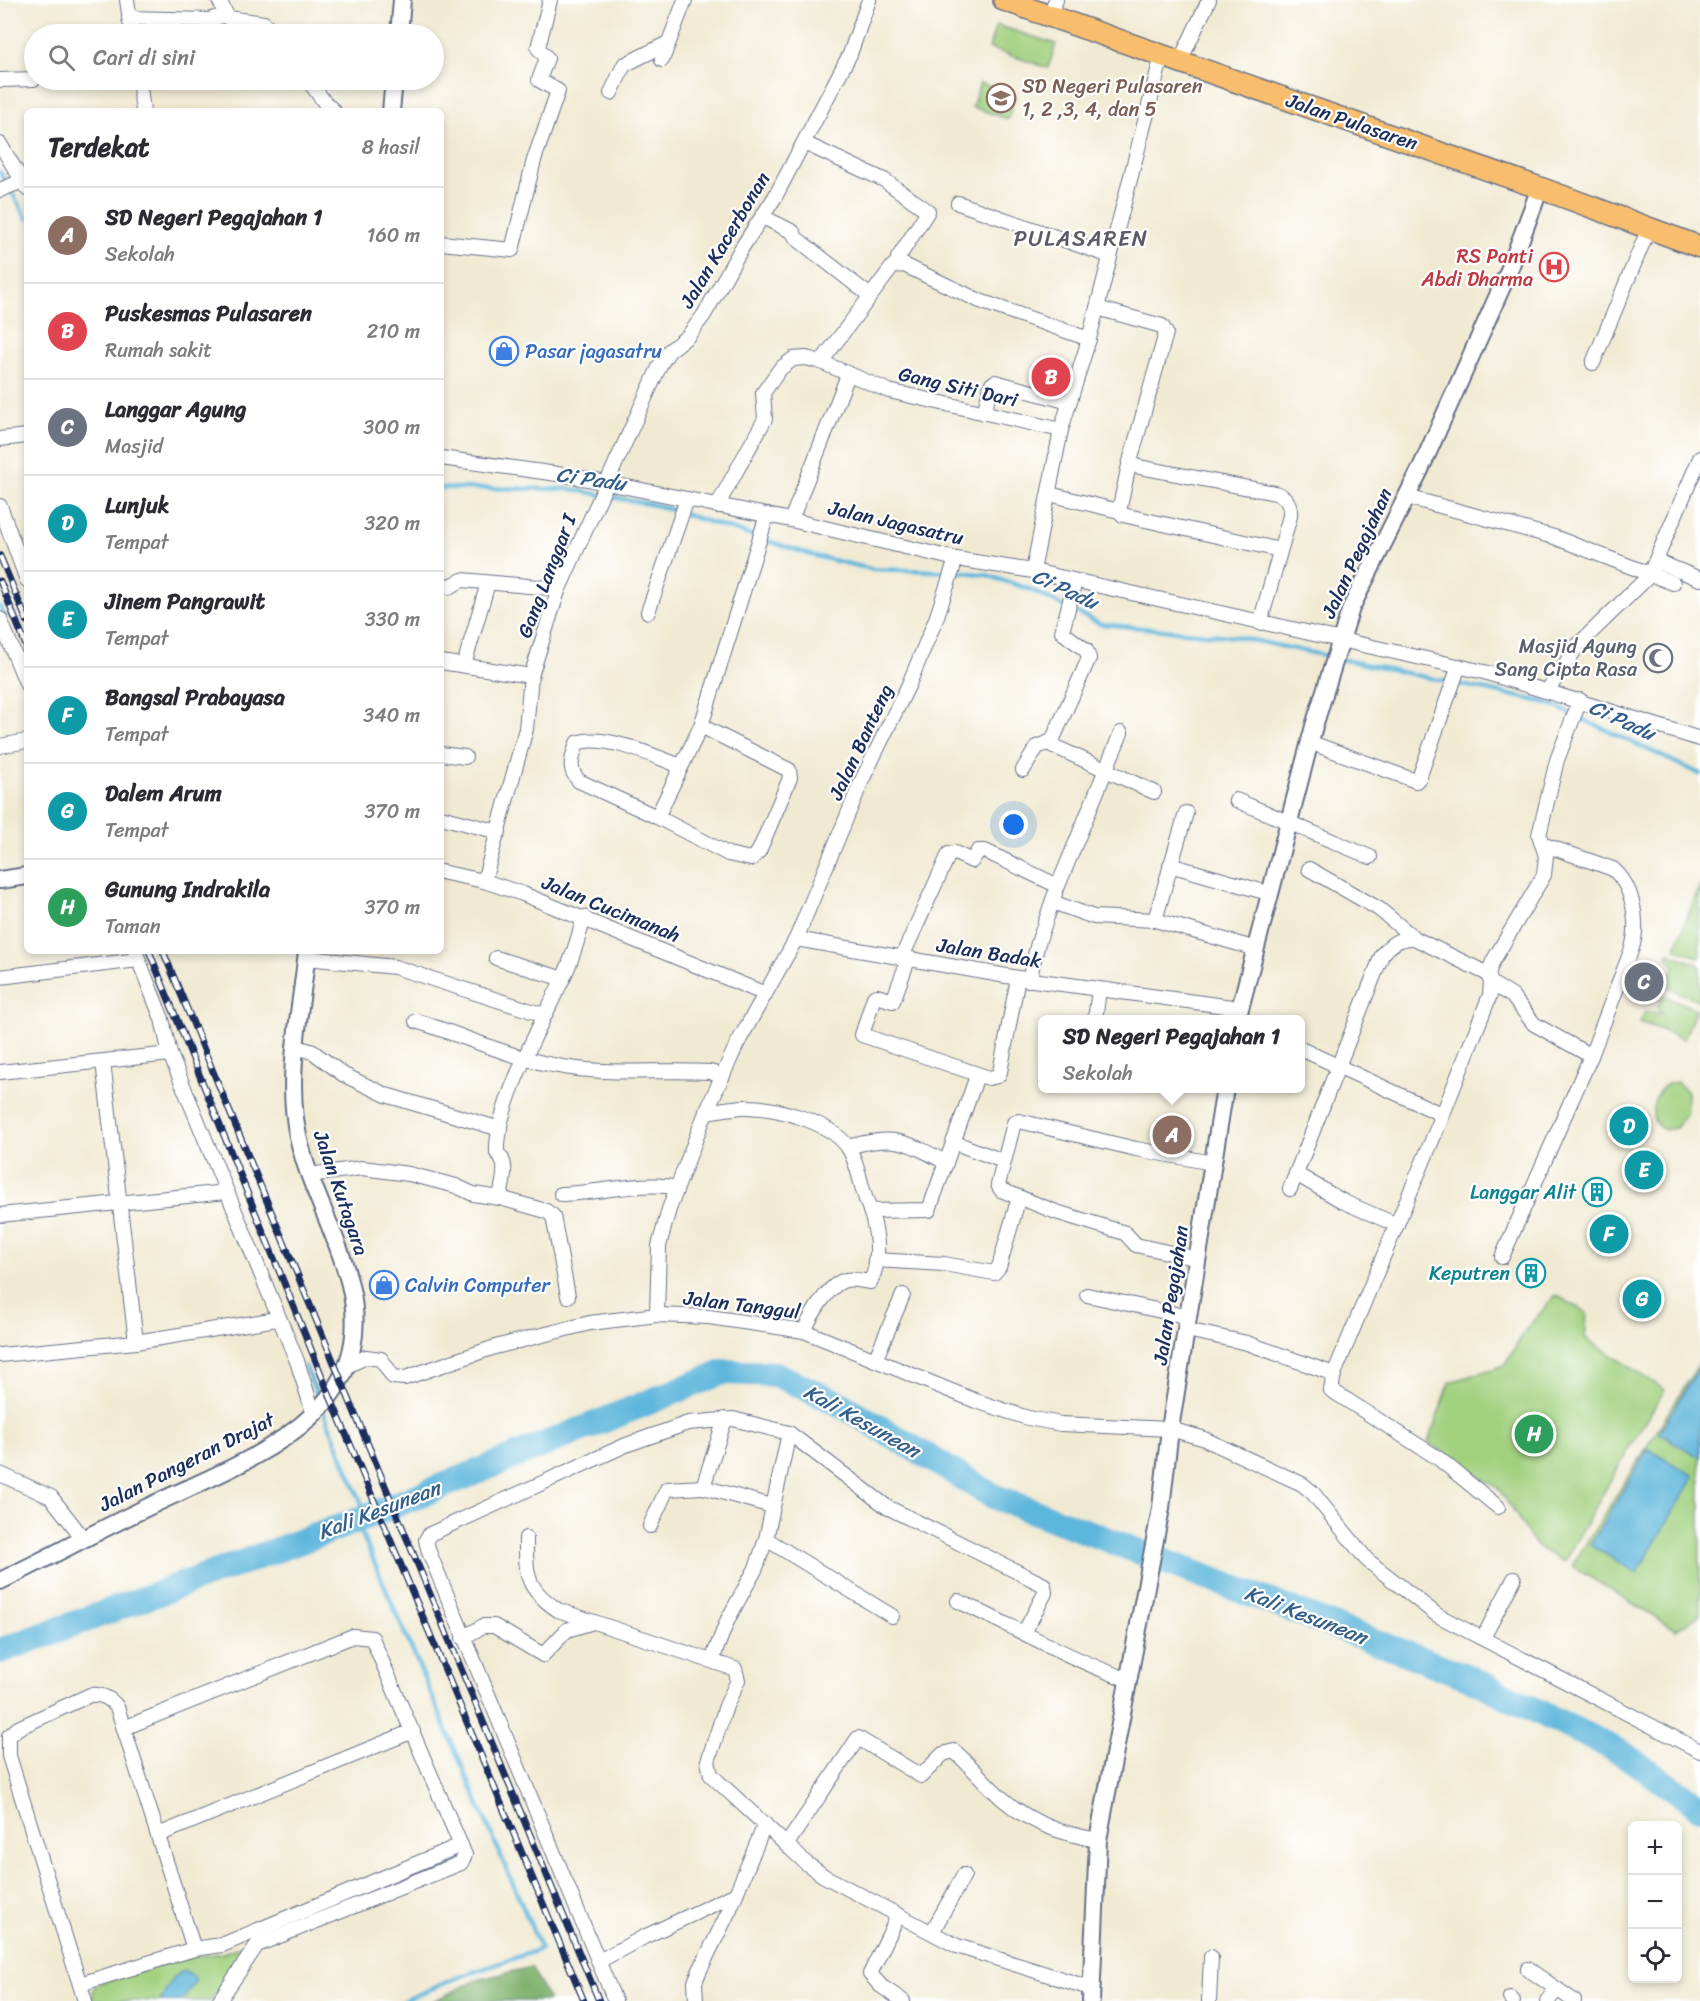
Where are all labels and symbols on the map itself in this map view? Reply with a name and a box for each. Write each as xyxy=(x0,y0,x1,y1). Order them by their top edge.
place label: SD Negeri Pulasaren 1, 2 ,3, 4, dan 5 xyxy=(1022,69,1203,127)
school or university icon: SD Negeri Pulasaren 1, 2 ,3, 4, dan 5 xyxy=(985,82,1017,114)
street label: Jalan Pulasaren xyxy=(1280,83,1423,161)
street label: Jalan Kacerbonan xyxy=(670,165,780,316)
district label: PULASAREN xyxy=(1013,219,1149,258)
place label: RS Panti Abdi Dharma xyxy=(1421,239,1534,297)
hospital icon: RS Panti Abdi Dharma xyxy=(1538,251,1570,283)
place label: Pasar jagasatru xyxy=(525,334,662,369)
shop icon: Pasar jagasatru xyxy=(488,335,520,367)
pin: B xyxy=(1032,354,1070,400)
street label: Gang Siti Dari xyxy=(895,356,1022,418)
water label: Ci Padu xyxy=(554,455,631,503)
street label: Jalan Pegajahan xyxy=(1311,482,1403,625)
street label: Jalan Jagasatru xyxy=(824,490,967,556)
street label: Gang Langgar I xyxy=(507,508,587,643)
water label: Ci Padu xyxy=(1025,557,1107,622)
place label: Masjid Agung Sang Cipta Rasa xyxy=(1495,629,1638,687)
mosque icon: Masjid Agung Sang Cipta Rasa xyxy=(1642,642,1674,674)
street label: Jalan Banteng xyxy=(818,678,903,807)
water label: Ci Padu xyxy=(1582,688,1664,753)
your location xyxy=(999,810,1028,839)
street label: Jalan Cucimanah xyxy=(536,865,685,953)
street label: Jalan Badak xyxy=(933,927,1044,979)
pin: C xyxy=(1624,960,1664,1004)
pin: D xyxy=(1610,1104,1648,1148)
pin: A xyxy=(1152,1112,1192,1158)
street label: Jalan Kutagara xyxy=(303,1125,379,1260)
pin: E xyxy=(1624,1148,1664,1192)
place label: Langgar Alit xyxy=(1470,1175,1577,1210)
building icon: Langgar Alit xyxy=(1581,1176,1613,1208)
pin: F xyxy=(1590,1212,1628,1256)
street label: Jalan Pegajahan xyxy=(1143,1223,1199,1368)
place label: Keputren xyxy=(1429,1256,1510,1291)
building icon: Keputren xyxy=(1515,1257,1547,1289)
place label: Calvin Computer xyxy=(405,1268,551,1303)
shop icon: Calvin Computer xyxy=(368,1269,400,1301)
pin: G xyxy=(1622,1276,1662,1322)
street label: Jalan Tanggul xyxy=(681,1280,803,1330)
water label: Kali Kesunean xyxy=(797,1373,930,1470)
street label: Jalan Pangeran Drajat xyxy=(92,1402,282,1522)
pin: H xyxy=(1514,1412,1553,1456)
water label: Kali Kesunean xyxy=(312,1468,448,1551)
water label: Kali Kesunean xyxy=(1239,1574,1375,1657)

